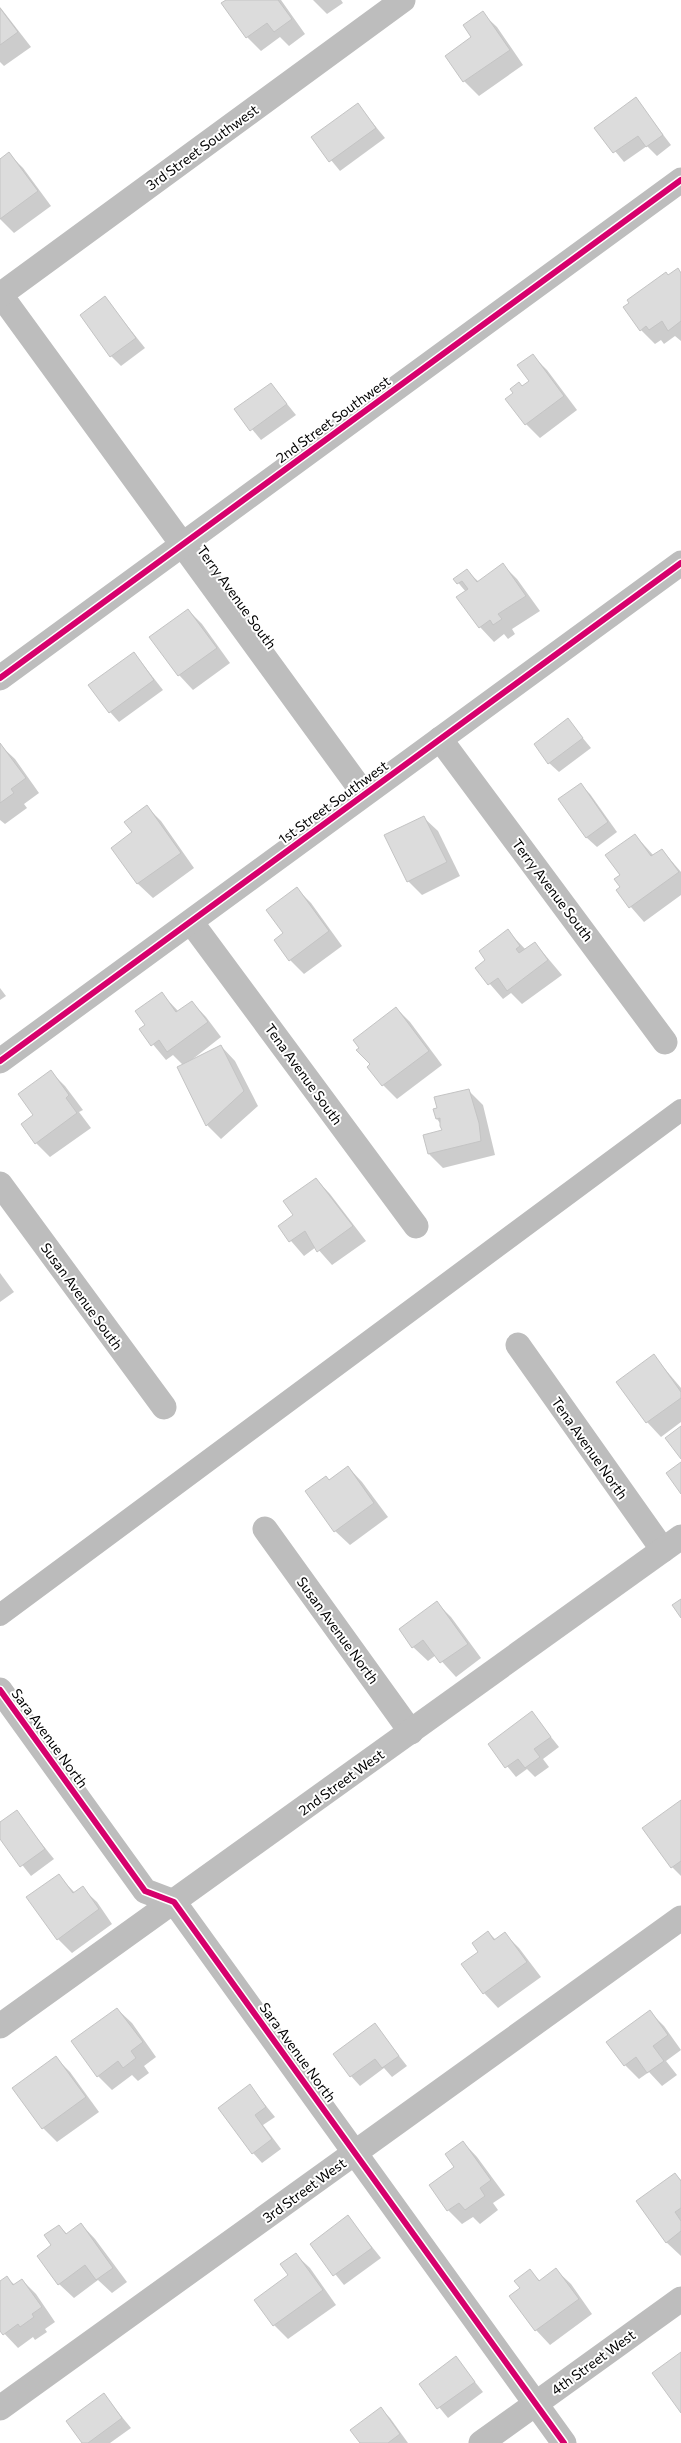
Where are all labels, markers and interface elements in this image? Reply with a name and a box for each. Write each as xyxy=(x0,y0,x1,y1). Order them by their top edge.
street label: 3rd Street Southwest xyxy=(142,100,262,193)
street label: 2nd Street Southwest xyxy=(272,372,394,466)
street label: Terry Avenue South xyxy=(194,542,280,652)
street label: 1st Street Southwest xyxy=(275,756,391,847)
street label: Terry Avenue South xyxy=(509,835,597,945)
street label: Tena Avenue South xyxy=(262,1020,346,1128)
street label: Susan Avenue South xyxy=(38,1239,126,1353)
street label: Tena Avenue North xyxy=(548,1394,632,1502)
street label: Susan Avenue North xyxy=(293,1573,383,1687)
street label: Sara Avenue North xyxy=(8,1685,92,1791)
street label: 2nd Street West xyxy=(295,1745,387,1819)
street label: Sara Avenue North xyxy=(256,1999,340,2105)
street label: 3rd Street West xyxy=(259,2154,349,2226)
street label: 4th Street West xyxy=(548,2326,639,2398)

